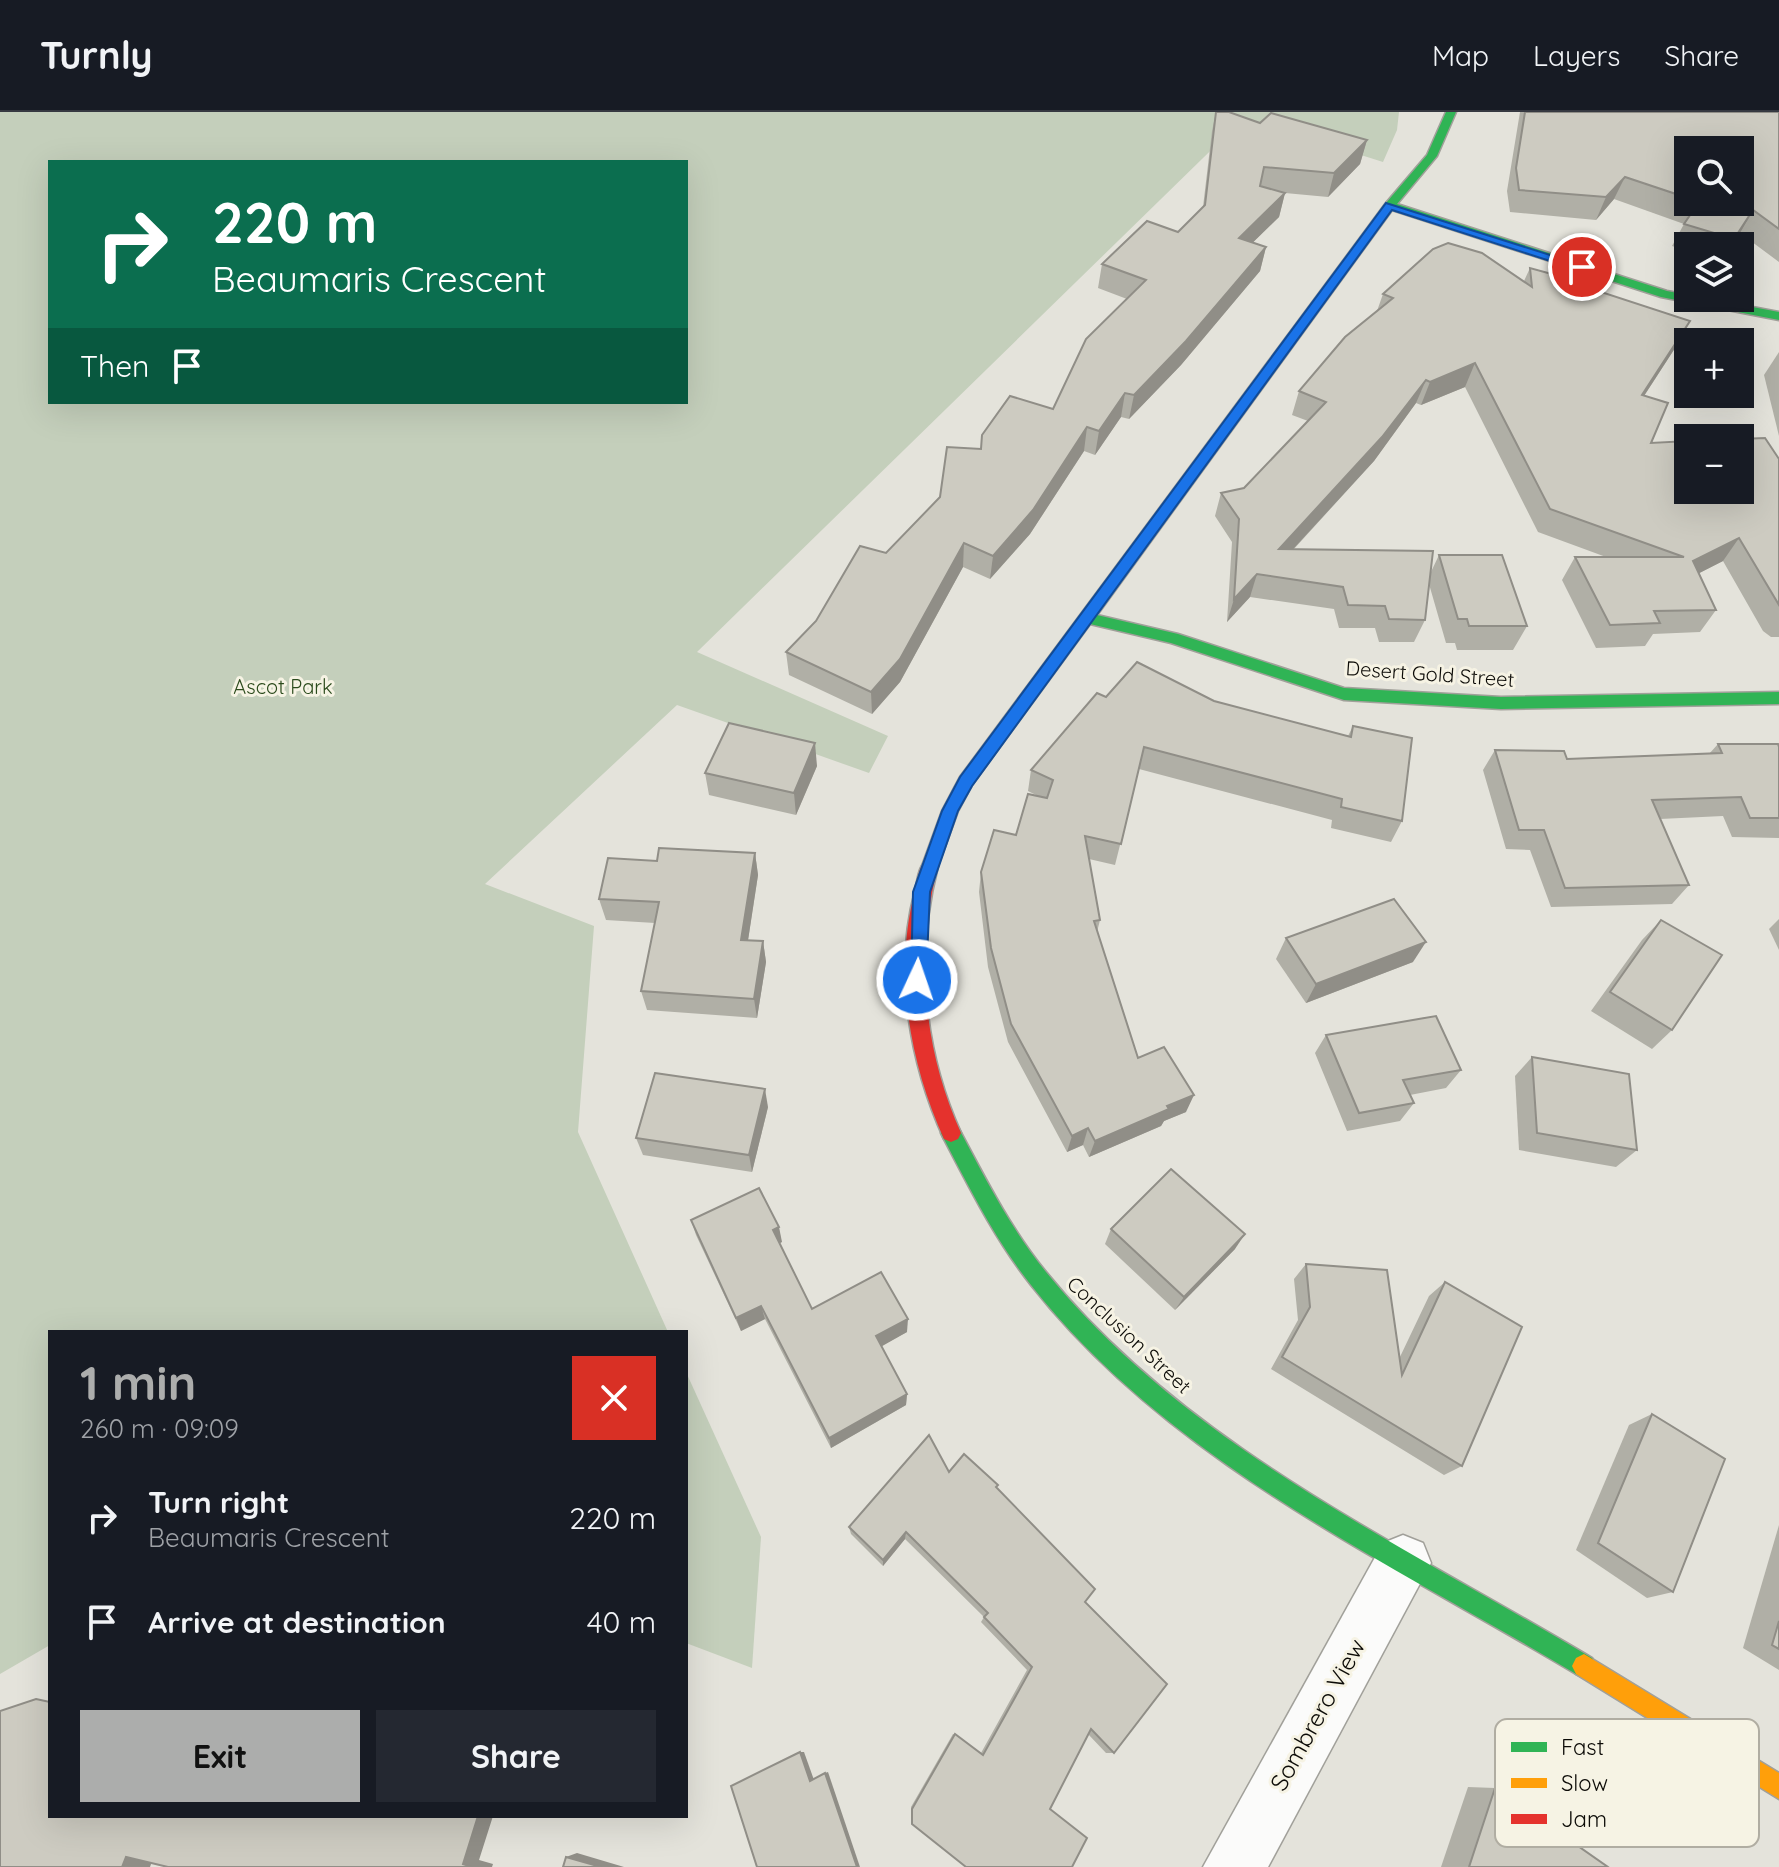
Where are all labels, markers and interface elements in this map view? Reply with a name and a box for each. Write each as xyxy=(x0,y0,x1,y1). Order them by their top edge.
text: Turnly xyxy=(40,31,153,79)
text: Map xyxy=(1432,38,1489,73)
text: Layers xyxy=(1533,38,1620,73)
text: Share xyxy=(1664,38,1739,73)
map controls xyxy=(1674,136,1754,504)
button: search xyxy=(1674,136,1754,216)
text: 220 m xyxy=(212,187,377,257)
icon: right xyxy=(80,192,184,296)
button: layers xyxy=(1674,232,1754,312)
pin xyxy=(1548,233,1616,301)
icon: arrive xyxy=(1560,245,1604,289)
text: Beaumaris Crescent xyxy=(212,256,547,301)
button: + xyxy=(1674,328,1754,408)
icon: arrive xyxy=(165,344,209,388)
text: Then xyxy=(80,347,149,385)
button: − xyxy=(1674,424,1754,504)
street label: Desert Gold Street xyxy=(1345,655,1515,692)
park label: Ascot Park xyxy=(233,674,333,699)
position arrow xyxy=(875,938,959,1022)
street label: Conclusion Street xyxy=(1062,1271,1197,1399)
text: 1 min xyxy=(80,1352,196,1412)
button: close xyxy=(572,1356,656,1440)
text: 260 m · 09:09 xyxy=(80,1412,239,1445)
text: Turn right xyxy=(148,1483,289,1521)
icon: right xyxy=(80,1496,124,1540)
text: 220 m xyxy=(569,1499,656,1537)
text: Beaumaris Crescent xyxy=(148,1521,390,1554)
icon: arrive xyxy=(80,1600,124,1644)
text: Arrive at destination xyxy=(148,1603,446,1641)
text: 40 m xyxy=(587,1603,656,1641)
street label: Sombrero View xyxy=(1263,1633,1371,1796)
button: Exit xyxy=(80,1710,360,1802)
button: Share xyxy=(376,1710,656,1802)
legend xyxy=(1495,1719,1759,1847)
text: Fast xyxy=(1561,1733,1604,1761)
text: Slow xyxy=(1561,1769,1608,1797)
text: Jam xyxy=(1561,1805,1607,1833)

